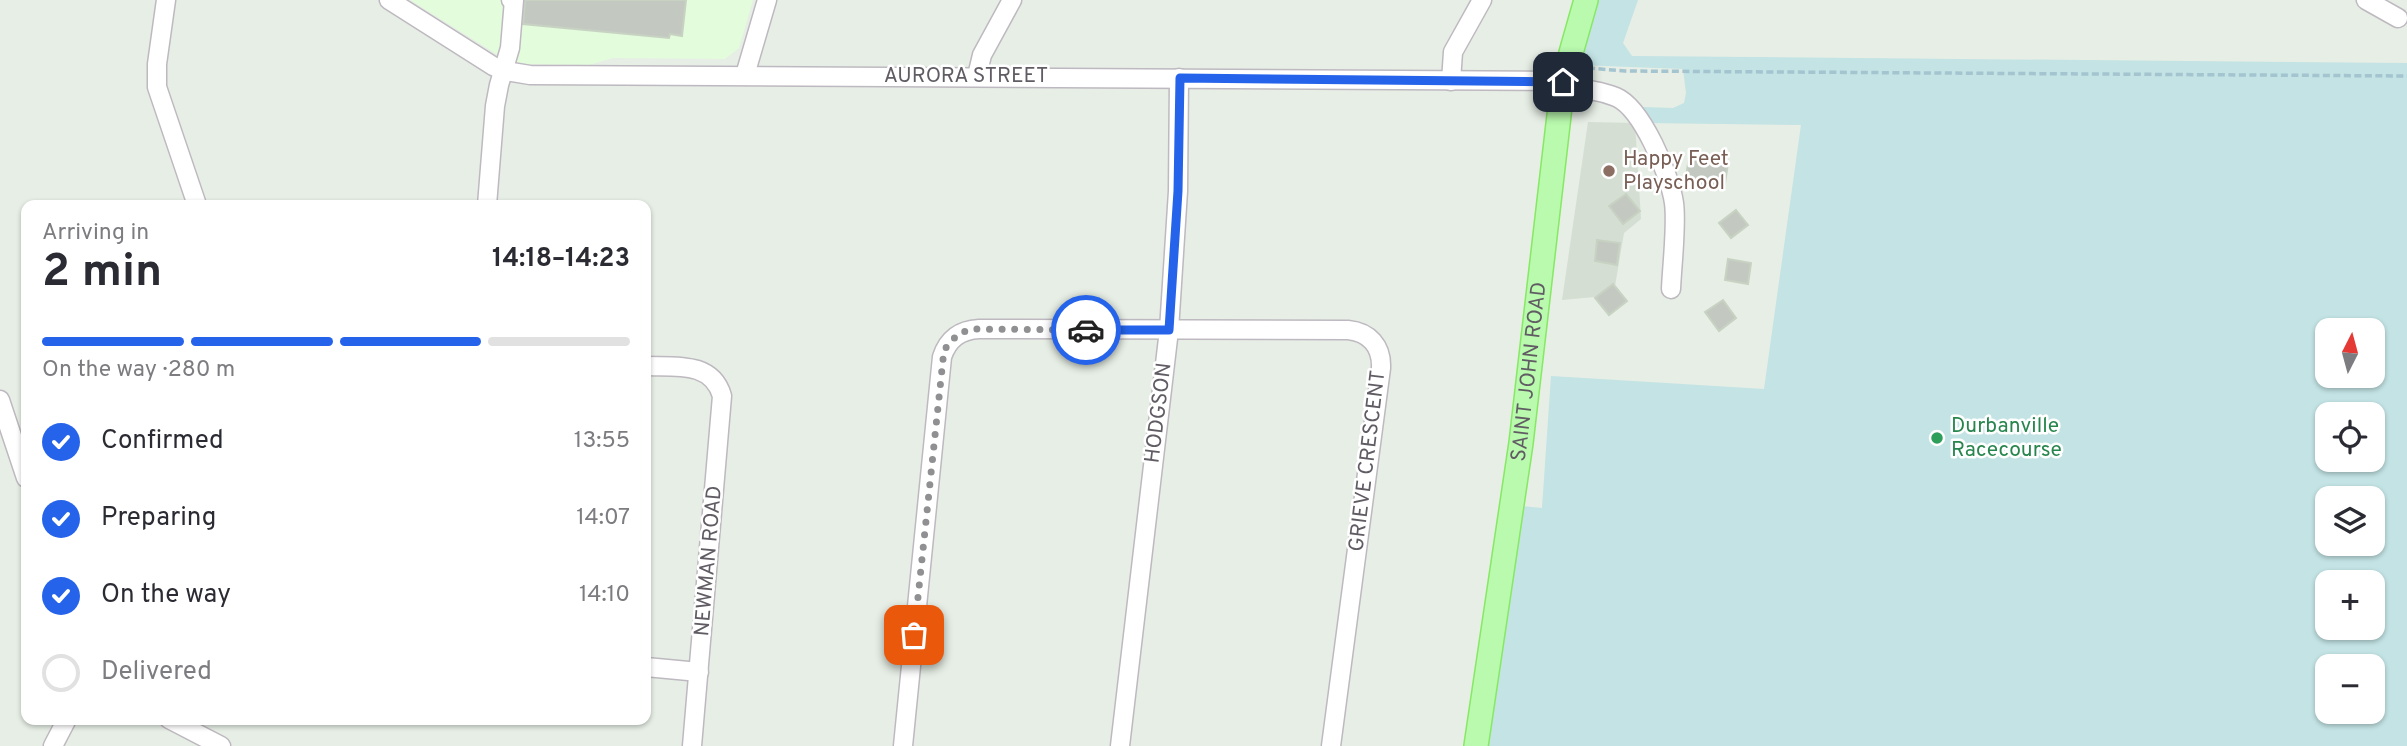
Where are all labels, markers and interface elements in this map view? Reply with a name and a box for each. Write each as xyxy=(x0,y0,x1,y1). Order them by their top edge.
pin xyxy=(1533,52,1593,112)
street label: AURORA STREET xyxy=(884,63,1048,90)
icon: home xyxy=(1544,63,1582,101)
place label: Happy Feet Playschool xyxy=(1623,146,1729,197)
marker: Happy Feet Playschool xyxy=(1601,163,1617,179)
text: Arriving in xyxy=(42,219,149,248)
text: 14:18–14:23 xyxy=(492,243,630,276)
text: 2 min xyxy=(42,244,162,303)
street label: SAINT JOHN ROAD xyxy=(1505,281,1553,463)
courier xyxy=(1051,295,1121,365)
icon: car xyxy=(1067,311,1105,349)
north arrow xyxy=(2315,318,2385,388)
map controls xyxy=(2315,318,2385,724)
text: On the way · 280 m xyxy=(42,356,235,385)
street label: HODGSON xyxy=(1139,361,1179,465)
street label: GRIEVE CRESCENT xyxy=(1343,369,1393,553)
button: locate xyxy=(2315,402,2385,472)
place label: Durbanville Racecourse xyxy=(1951,413,2062,464)
icon: check xyxy=(42,423,80,461)
text: Confirmed xyxy=(101,425,224,458)
text: 13:55 xyxy=(574,427,630,456)
marker: Durbanville Racecourse xyxy=(1929,430,1945,446)
street label: NEWMAN ROAD xyxy=(689,484,729,638)
button: layers xyxy=(2315,486,2385,556)
icon: check xyxy=(42,500,80,538)
text: Preparing xyxy=(101,502,216,535)
text: 14:07 xyxy=(576,504,630,533)
button: + xyxy=(2315,570,2385,640)
icon: check xyxy=(42,577,80,615)
text: On the way xyxy=(101,579,231,612)
text: 14:10 xyxy=(579,581,630,610)
pin xyxy=(884,605,944,665)
icon: bag xyxy=(895,616,933,654)
button: − xyxy=(2315,654,2385,724)
text: Delivered xyxy=(101,656,212,689)

